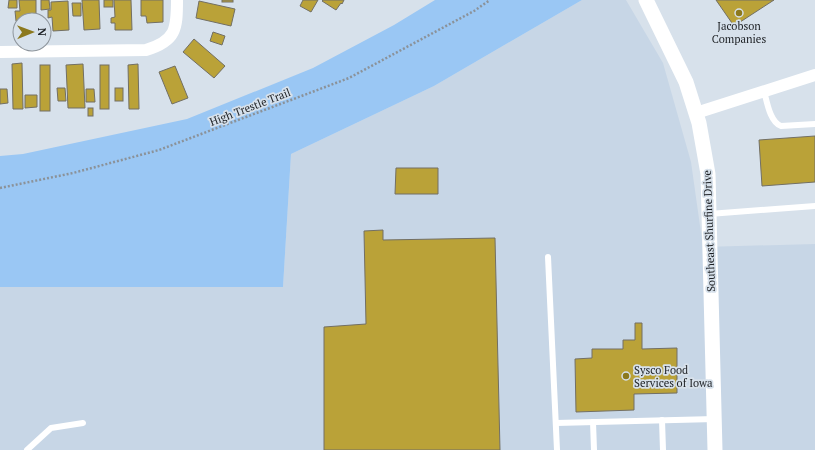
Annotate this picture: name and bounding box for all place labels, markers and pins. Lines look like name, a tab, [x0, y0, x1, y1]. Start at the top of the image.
marker: Jacobson Companies	[734, 8, 744, 18]
place label: Jacobson Companies	[712, 19, 766, 46]
place label: Sysco Food Services of Iowa	[634, 363, 713, 390]
marker: Sysco Food Services of Iowa	[621, 371, 631, 381]

